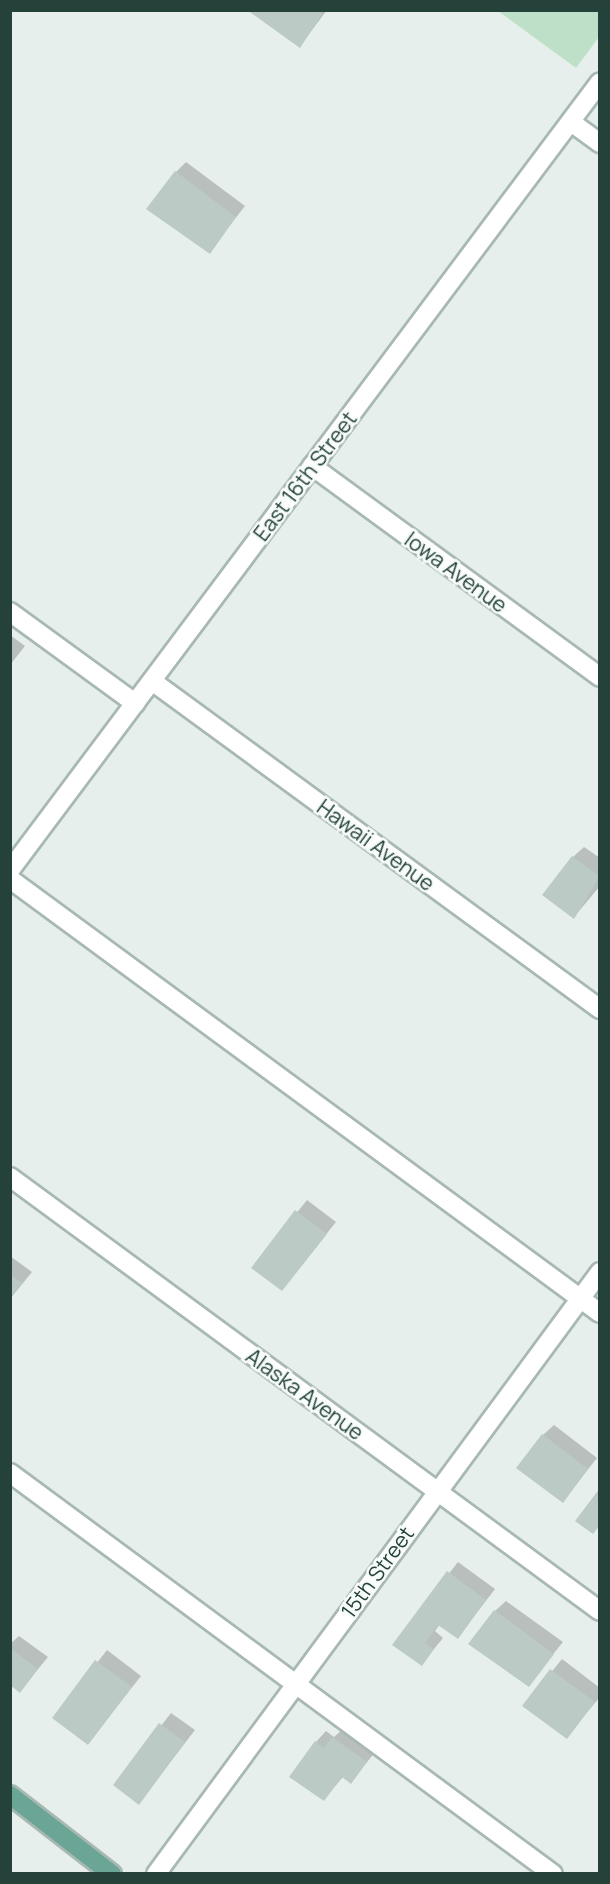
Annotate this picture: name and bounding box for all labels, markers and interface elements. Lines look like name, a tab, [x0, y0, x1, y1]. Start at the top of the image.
street label: East 16th Street	[248, 406, 362, 546]
street label: Iowa Avenue	[400, 526, 512, 618]
street label: Hawaii Avenue	[312, 794, 440, 896]
street label: Alaska Avenue	[241, 1343, 369, 1445]
street label: 15th Street	[335, 1521, 419, 1623]

